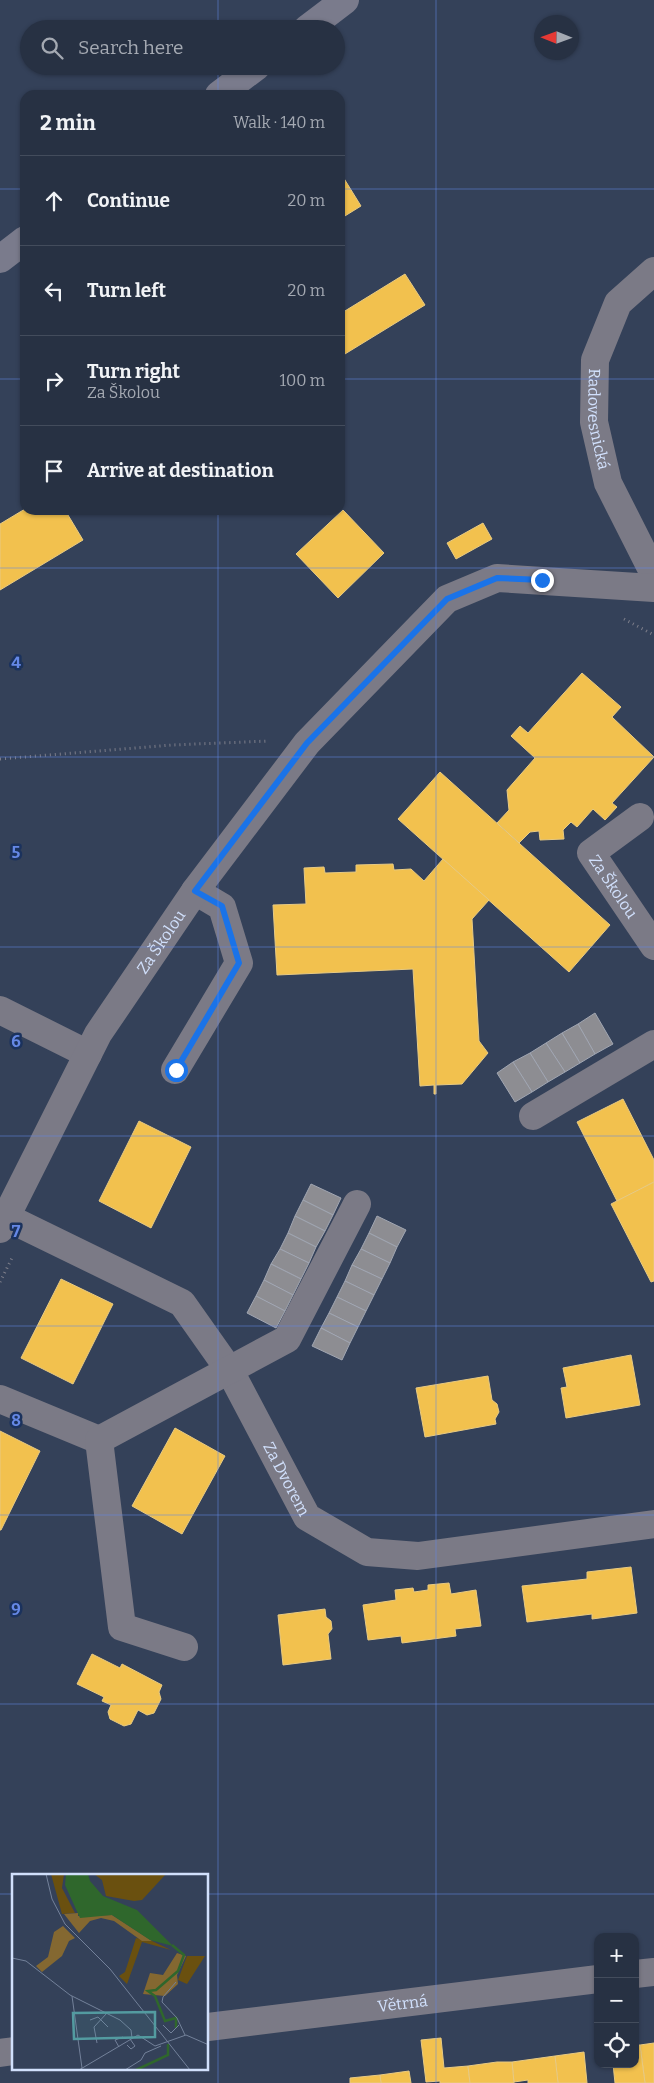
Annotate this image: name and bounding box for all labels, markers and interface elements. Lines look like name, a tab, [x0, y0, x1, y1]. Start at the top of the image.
north arrow	[534, 15, 579, 60]
search box	[20, 20, 345, 75]
icon: search	[38, 34, 66, 62]
text: Search here	[78, 36, 183, 59]
text: 2 min	[40, 110, 96, 136]
text: Walk · 140 m	[233, 113, 325, 132]
icon: ahead	[40, 187, 68, 215]
text: Continue	[87, 189, 170, 212]
text: 20 m	[288, 191, 325, 210]
icon: left	[40, 277, 68, 305]
text: Turn left	[87, 279, 166, 302]
text: 20 m	[288, 281, 325, 300]
text: Turn right	[87, 360, 180, 383]
icon: right	[40, 367, 68, 395]
street label: Radovesnická	[584, 368, 614, 472]
text: 100 m	[280, 371, 325, 390]
text: Za Školou	[87, 383, 160, 402]
icon: arrive	[40, 457, 68, 485]
text: Arrive at destination	[87, 459, 274, 482]
route end	[531, 569, 554, 592]
text: 4	[11, 653, 21, 672]
text: 5	[12, 843, 21, 862]
street label: Za Školou	[585, 851, 641, 922]
street label: Za Školou	[133, 906, 190, 977]
text: 6	[11, 1032, 21, 1051]
route start	[165, 1059, 188, 1082]
text: 7	[12, 1222, 21, 1241]
text: 8	[11, 1411, 21, 1430]
street label: Za Dvorem	[259, 1439, 314, 1519]
text: 9	[11, 1600, 21, 1619]
inset map	[12, 1874, 209, 2070]
map controls	[594, 1933, 639, 2068]
button: +	[594, 1933, 639, 1978]
button: −	[594, 1978, 639, 2023]
street label: Větrná	[376, 1991, 429, 2016]
button: locate	[594, 2023, 639, 2068]

